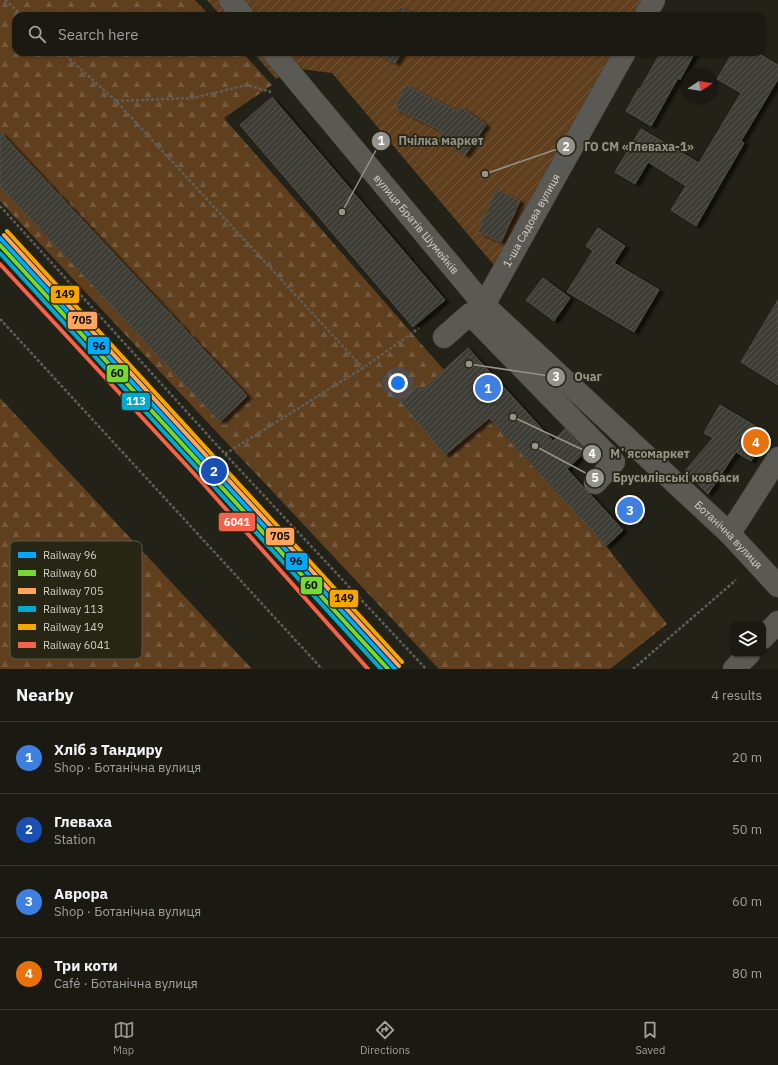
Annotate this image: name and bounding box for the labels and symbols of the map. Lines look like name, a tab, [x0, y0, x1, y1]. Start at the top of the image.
north arrow	[682, 68, 718, 104]
callout: Пчілка маркет	[371, 129, 492, 153]
text: 1	[377, 133, 385, 148]
text: Пчілка маркет	[398, 133, 484, 148]
callout: ГО СМ «Глеваха-1»	[556, 134, 702, 158]
text: 2	[562, 139, 570, 154]
text: ГО СМ «Глеваха-1»	[584, 139, 694, 154]
street label: вулиця Братів Шумейків	[371, 171, 462, 277]
street label: 1-ша Садова вулиця	[500, 171, 563, 270]
line badge: 149	[50, 285, 80, 304]
text: 149	[55, 287, 75, 301]
line badge: 705	[67, 311, 98, 330]
text: 705	[72, 313, 92, 327]
line badge: 96	[87, 336, 110, 355]
text: 96	[92, 339, 106, 353]
line badge: 60	[106, 364, 129, 383]
callout: Очаг	[546, 365, 610, 389]
text: 60	[110, 366, 124, 380]
text: 3	[552, 369, 560, 384]
text: Очаг	[574, 369, 602, 384]
your location	[388, 373, 408, 393]
pin: 1	[475, 373, 501, 403]
line badge: 113	[121, 392, 151, 411]
text: 113	[126, 394, 146, 408]
pin: 4	[743, 427, 769, 457]
callout: Мʼясомаркет	[582, 442, 698, 466]
text: 4	[588, 446, 596, 461]
text: Мʼясомаркет	[610, 446, 690, 461]
pin: 2	[201, 456, 227, 486]
callout: Брусилівські ковбаси	[585, 466, 747, 490]
text: 5	[591, 470, 599, 485]
text: Брусилівські ковбаси	[613, 470, 739, 485]
pin: 3	[617, 495, 643, 525]
street label: Ботанічна вулиця	[692, 498, 766, 572]
line badge: 6041	[218, 512, 256, 532]
text: 6041	[224, 515, 251, 529]
line badge: 705	[265, 527, 295, 546]
text: 705	[270, 529, 290, 543]
legend	[10, 541, 142, 659]
text: Railway 96	[43, 548, 97, 562]
line badge: 96	[285, 552, 308, 571]
text: 96	[289, 554, 303, 568]
text: Railway 60	[43, 566, 97, 580]
line badge: 60	[300, 576, 323, 595]
text: 60	[304, 578, 318, 592]
text: Railway 705	[43, 584, 104, 598]
line badge: 149	[329, 589, 359, 608]
text: 149	[334, 591, 354, 605]
text: Railway 113	[43, 602, 104, 616]
text: Railway 149	[43, 620, 104, 634]
text: Railway 6041	[43, 638, 111, 652]

